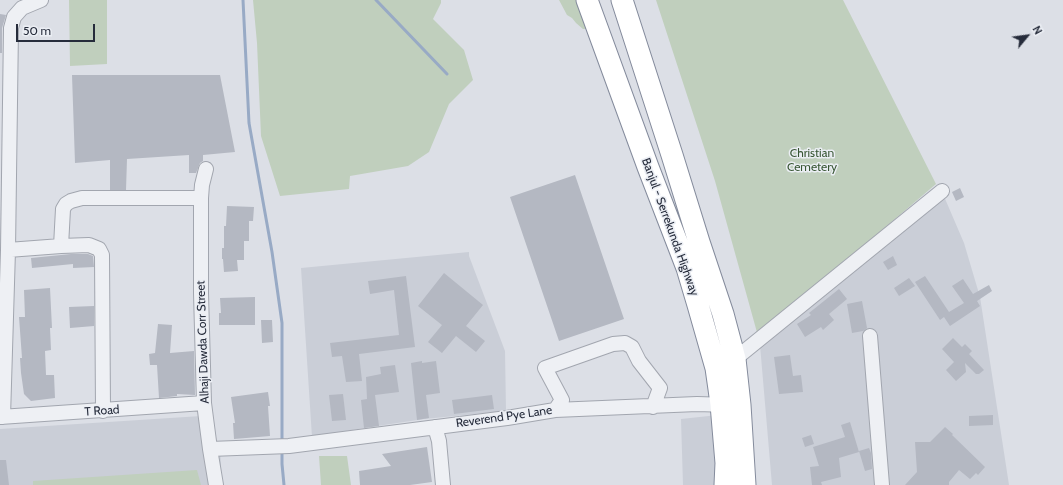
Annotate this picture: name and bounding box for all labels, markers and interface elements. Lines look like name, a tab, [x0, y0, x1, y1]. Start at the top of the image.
scale bar	[18, 16, 97, 42]
north arrow	[1007, 16, 1047, 56]
text: 50 m	[23, 23, 51, 38]
text: N	[1029, 23, 1046, 37]
park label: Christian Cemetery	[787, 146, 837, 174]
street label: Banjul - Serrekunda Highway	[638, 156, 702, 298]
street label: Alhaji Dawda Corr Street	[194, 280, 212, 404]
street label: T Road	[84, 403, 120, 419]
street label: Reverend Pye Lane	[455, 403, 553, 431]

